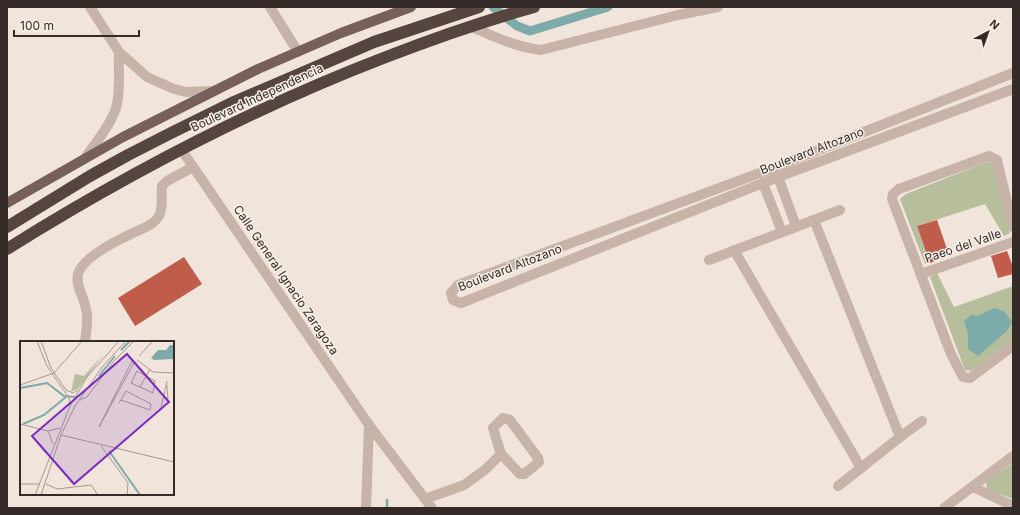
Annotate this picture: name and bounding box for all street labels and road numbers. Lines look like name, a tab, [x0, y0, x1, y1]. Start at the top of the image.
street label: Boulevard Independencia	[188, 60, 325, 135]
street label: Boulevard Altozano	[758, 124, 866, 177]
street label: Calle General Ignacio Zaragoza	[231, 202, 342, 357]
street label: Paeo del Valle	[923, 225, 1003, 266]
street label: Boulevard Altozano	[456, 241, 564, 294]

